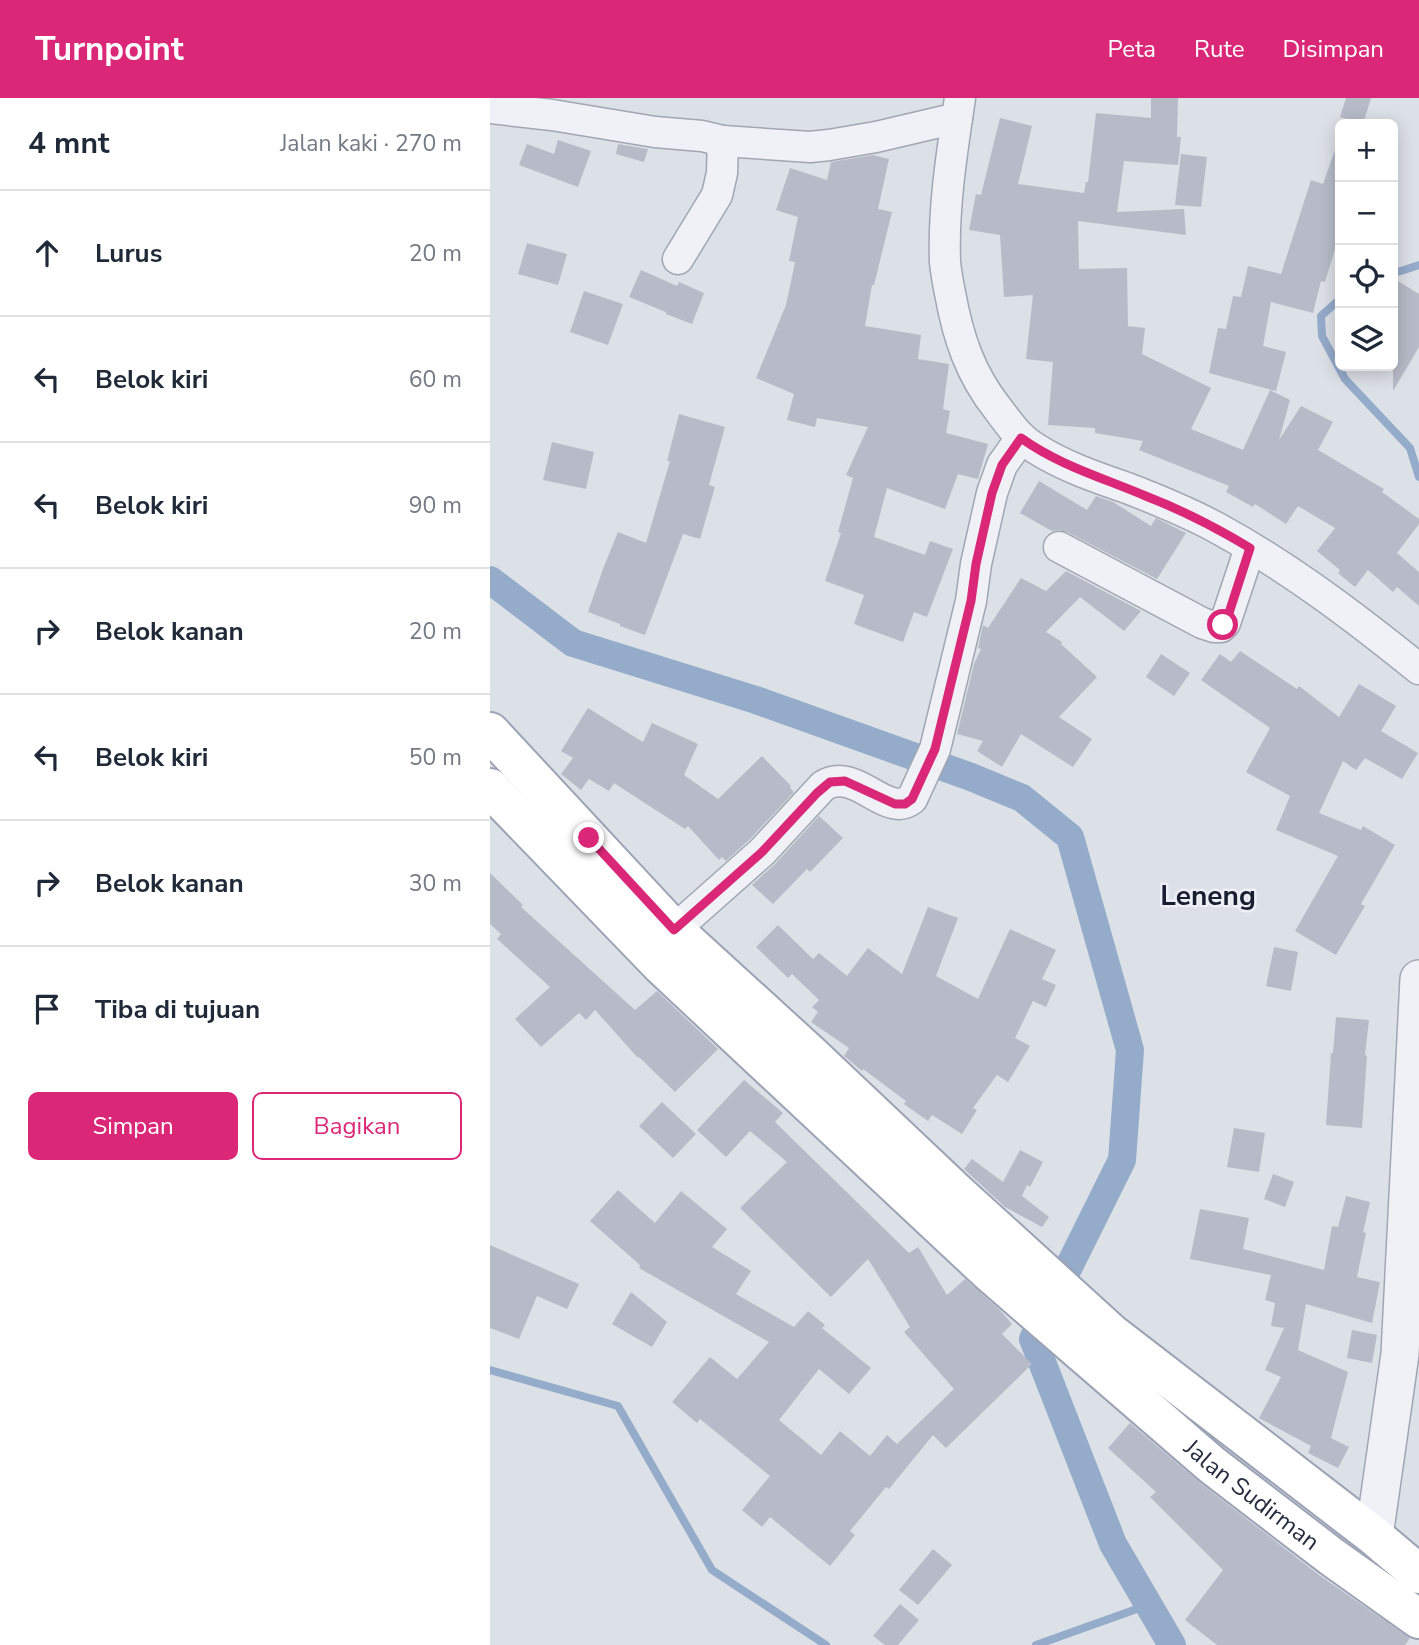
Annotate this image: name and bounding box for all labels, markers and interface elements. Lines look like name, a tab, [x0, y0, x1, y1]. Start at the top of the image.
text: Turnpoint	[35, 27, 184, 72]
text: Peta	[1107, 33, 1156, 65]
text: Rute	[1194, 33, 1245, 65]
text: Disimpan	[1283, 33, 1384, 65]
map controls	[1335, 119, 1398, 371]
button: +	[1335, 119, 1398, 182]
text: 4 mnt	[28, 123, 109, 164]
text: Jalan kaki · 270 m	[280, 128, 462, 159]
button: −	[1335, 182, 1398, 245]
icon: ahead	[28, 234, 66, 272]
text: Lurus	[95, 236, 162, 271]
text: 20 m	[409, 238, 462, 269]
button: locate	[1335, 245, 1398, 308]
button: layers	[1335, 308, 1398, 371]
icon: left	[28, 360, 66, 398]
text: Belok kiri	[95, 362, 208, 397]
text: 60 m	[409, 364, 462, 395]
icon: left	[28, 486, 66, 524]
text: Belok kiri	[95, 488, 208, 523]
text: 90 m	[409, 490, 462, 521]
route start	[1207, 609, 1238, 640]
icon: right	[28, 612, 66, 650]
text: Belok kanan	[95, 614, 244, 649]
text: 20 m	[409, 616, 462, 647]
icon: left	[28, 738, 66, 776]
text: Belok kiri	[95, 740, 208, 775]
text: 50 m	[409, 742, 462, 773]
route end	[573, 822, 604, 853]
icon: right	[28, 864, 66, 902]
text: Belok kanan	[95, 866, 244, 901]
text: 30 m	[409, 868, 462, 899]
district label: Leneng	[1160, 877, 1256, 915]
icon: arrive	[28, 990, 66, 1028]
text: Tiba di tujuan	[95, 992, 260, 1027]
button: Simpan	[28, 1092, 238, 1160]
button: Bagikan	[252, 1092, 462, 1160]
street label: Jalan Sudirman	[1177, 1431, 1326, 1558]

